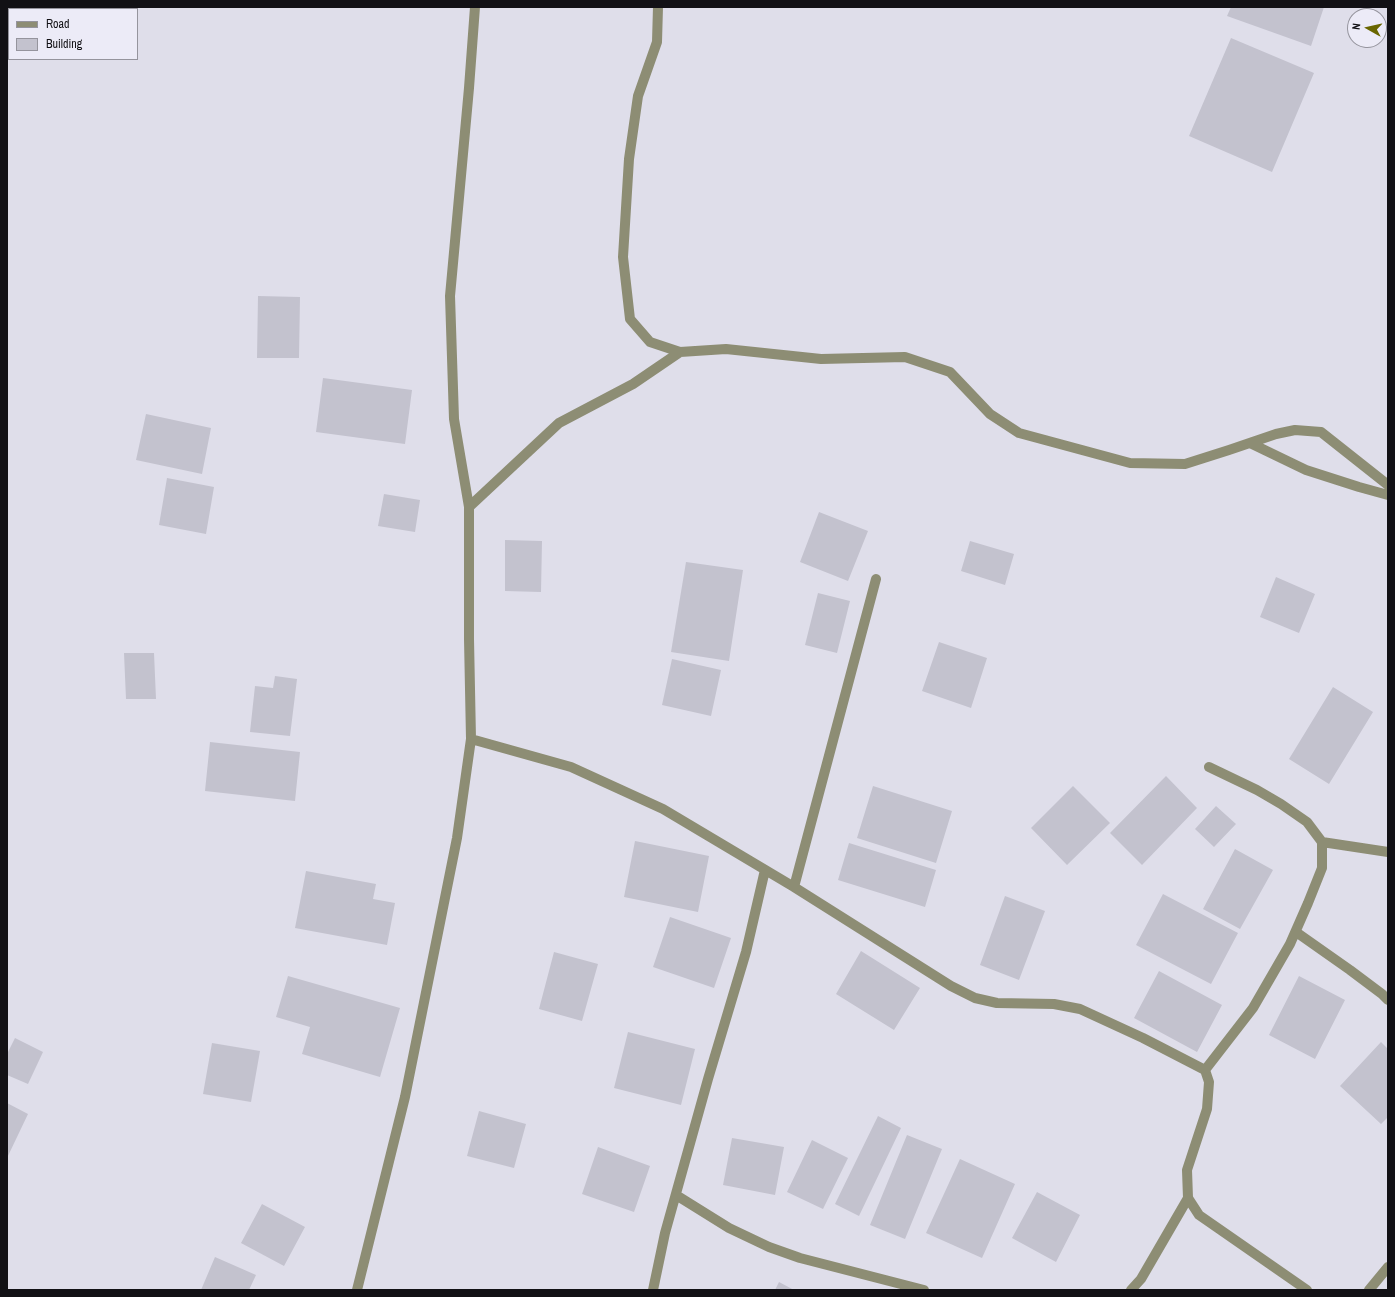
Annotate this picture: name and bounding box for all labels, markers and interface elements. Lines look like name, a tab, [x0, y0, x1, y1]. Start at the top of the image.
legend	[8, 8, 138, 60]
north arrow	[1347, 8, 1387, 48]
text: Road	[46, 16, 70, 32]
text: N	[1349, 22, 1363, 31]
text: Building	[46, 36, 82, 52]

